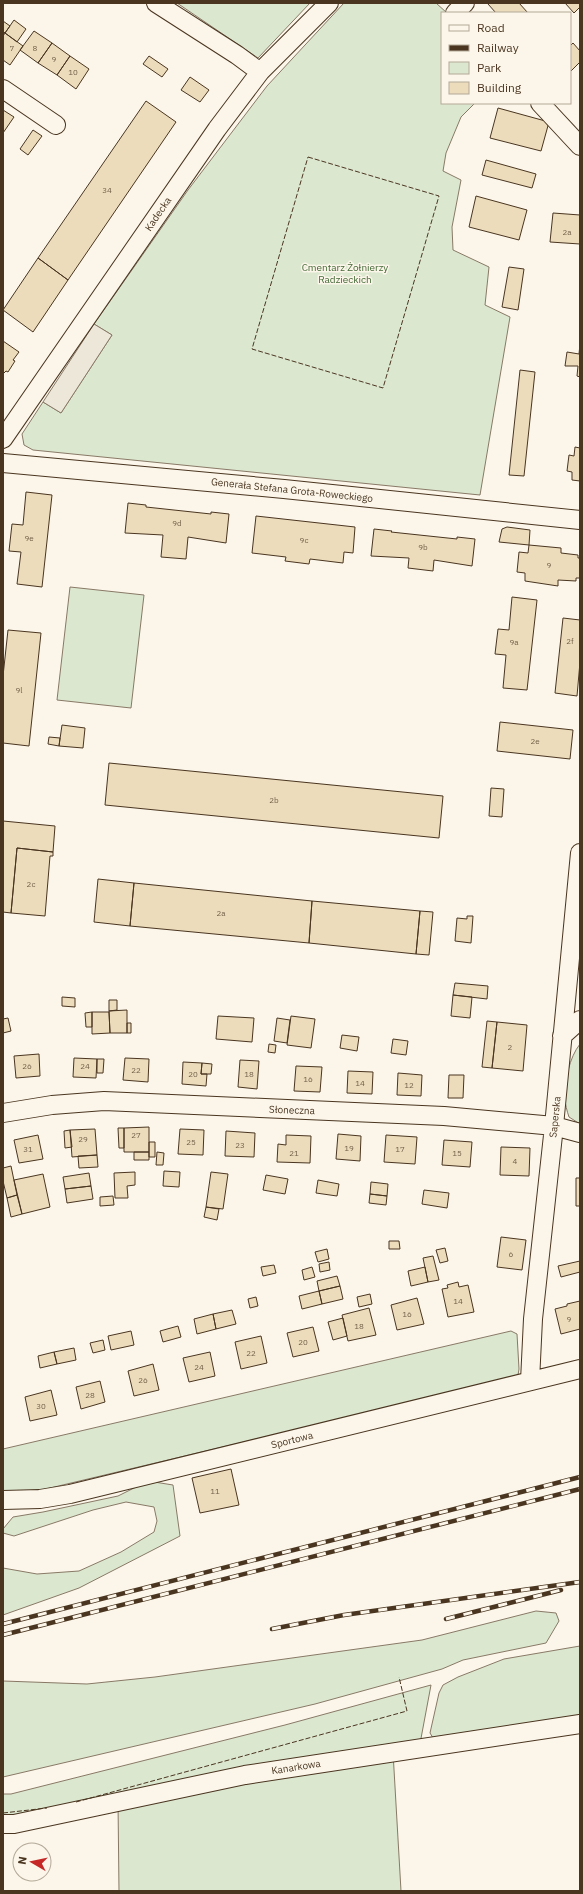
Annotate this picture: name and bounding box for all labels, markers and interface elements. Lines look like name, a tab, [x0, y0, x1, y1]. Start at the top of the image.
legend	[441, 12, 571, 104]
text: Road	[477, 20, 505, 35]
text: Railway	[477, 40, 519, 55]
house number: 7	[10, 43, 15, 53]
house number: 8	[33, 43, 38, 53]
house number: 9	[52, 54, 57, 64]
text: Park	[477, 60, 502, 75]
house number: 10	[68, 67, 78, 77]
text: Building	[477, 80, 522, 95]
house number: 34	[102, 185, 112, 195]
street label: Kadecka	[142, 194, 174, 234]
house number: 2a	[562, 227, 572, 237]
park label: Cmentarz Żołnierzy Radzieckich	[302, 261, 388, 286]
street label: Generała Stefana Grota-Roweckiego	[210, 475, 374, 505]
house number: 9d	[172, 518, 182, 528]
house number: 9e	[24, 533, 34, 543]
house number: 9c	[300, 535, 308, 545]
house number: 9b	[418, 542, 428, 552]
house number: 9	[547, 560, 552, 570]
house number: 2f	[566, 636, 574, 646]
house number: 9a	[509, 637, 519, 647]
house number: 9l	[16, 685, 22, 695]
house number: 2e	[530, 736, 540, 746]
house number: 2b	[269, 795, 279, 805]
house number: 2c	[27, 879, 35, 889]
house number: 2a	[216, 908, 226, 918]
house number: 2	[508, 1042, 513, 1052]
house number: 26	[22, 1061, 32, 1071]
house number: 24	[80, 1061, 90, 1071]
house number: 22	[131, 1065, 141, 1075]
house number: 20	[188, 1069, 198, 1079]
house number: 18	[244, 1069, 254, 1079]
house number: 16	[303, 1074, 313, 1084]
house number: 14	[355, 1078, 365, 1088]
house number: 12	[404, 1080, 414, 1090]
street label: Saperska	[546, 1095, 564, 1138]
street label: Słoneczna	[269, 1103, 316, 1117]
house number: 27	[131, 1130, 141, 1140]
house number: 29	[78, 1134, 88, 1144]
house number: 25	[186, 1137, 196, 1147]
house number: 23	[235, 1140, 245, 1150]
house number: 19	[344, 1143, 354, 1153]
house number: 31	[23, 1144, 33, 1154]
house number: 17	[395, 1144, 405, 1154]
house number: 21	[289, 1148, 299, 1158]
house number: 15	[452, 1148, 462, 1158]
house number: 4	[513, 1156, 518, 1166]
house number: 6	[509, 1249, 514, 1259]
house number: 14	[453, 1296, 463, 1306]
house number: 16	[402, 1309, 412, 1319]
house number: 9	[567, 1314, 572, 1324]
house number: 18	[354, 1321, 364, 1331]
house number: 20	[298, 1337, 308, 1347]
house number: 22	[246, 1348, 256, 1358]
house number: 24	[194, 1362, 204, 1372]
house number: 26	[138, 1375, 148, 1385]
house number: 28	[85, 1390, 95, 1400]
house number: 30	[36, 1401, 46, 1411]
street label: Sportowa	[270, 1428, 315, 1451]
house number: 11	[210, 1486, 220, 1496]
street label: Kanarkowa	[270, 1757, 322, 1777]
north arrow	[12, 1842, 52, 1882]
text: N	[15, 1855, 30, 1865]

